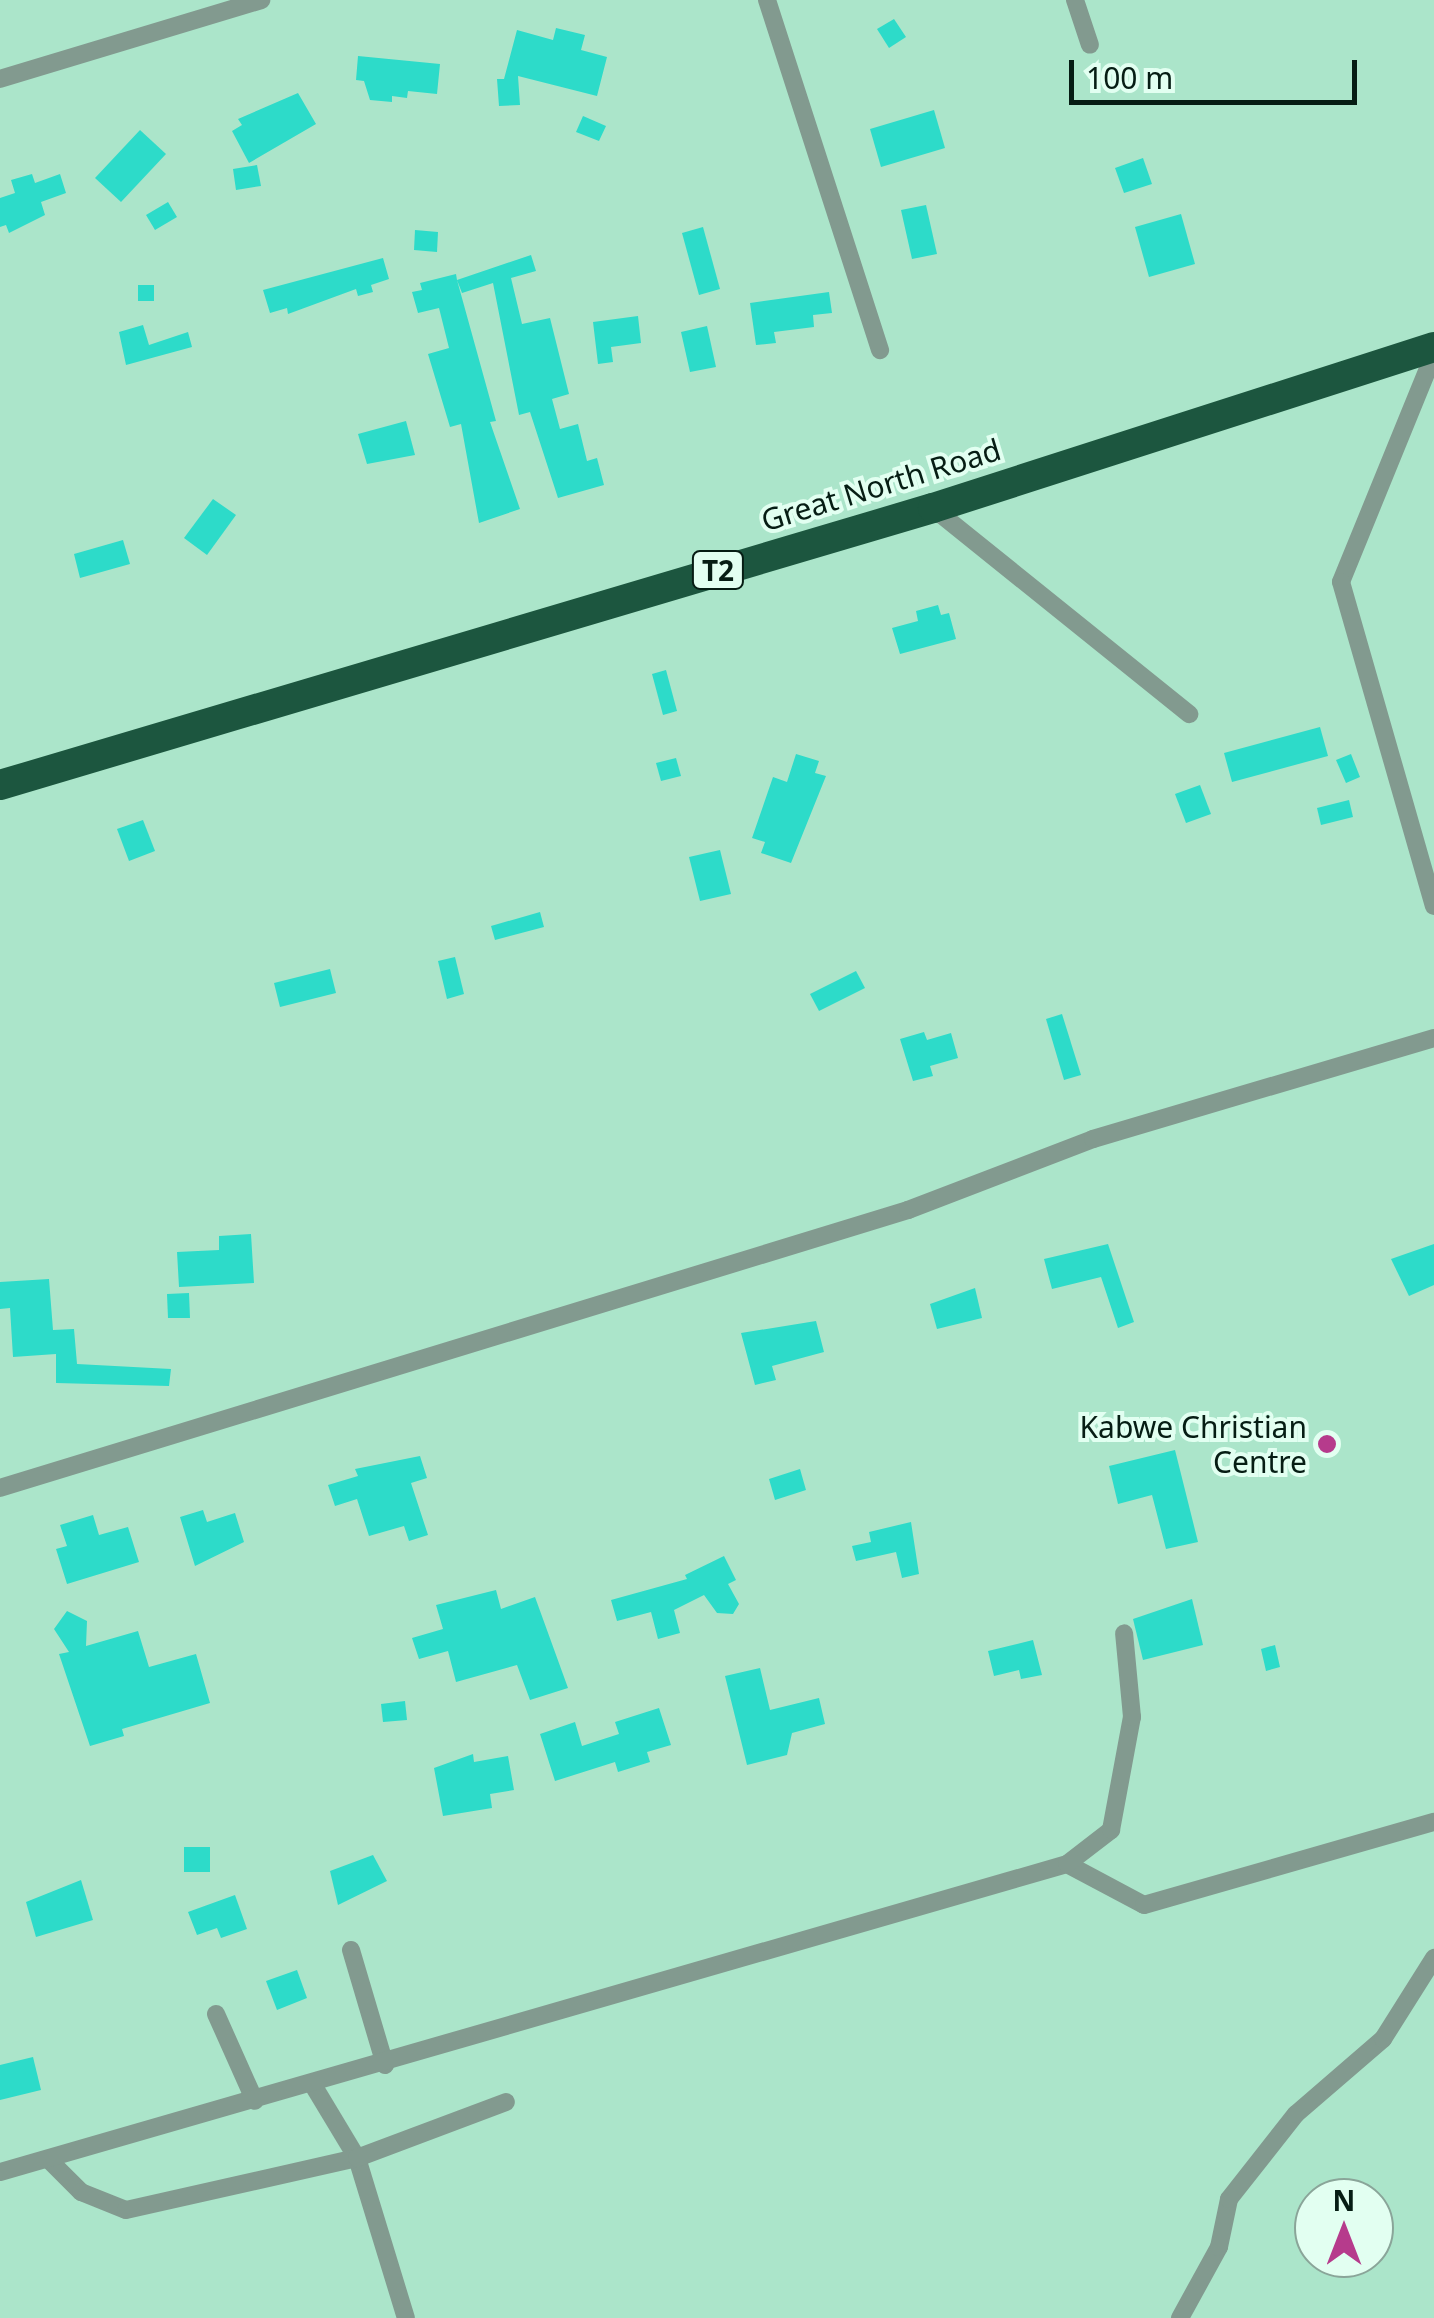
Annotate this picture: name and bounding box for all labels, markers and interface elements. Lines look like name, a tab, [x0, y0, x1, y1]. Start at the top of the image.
scale bar	[1074, 40, 1362, 102]
text: 100 m	[1086, 57, 1173, 98]
street label: Great North Road	[757, 431, 1005, 539]
road number: T2	[690, 547, 746, 593]
place label: Kabwe Christian Centre	[1080, 1409, 1307, 1480]
marker: Kabwe Christian Centre	[1316, 1433, 1338, 1455]
north arrow	[1294, 2178, 1394, 2278]
text: N	[1333, 2181, 1355, 2219]

